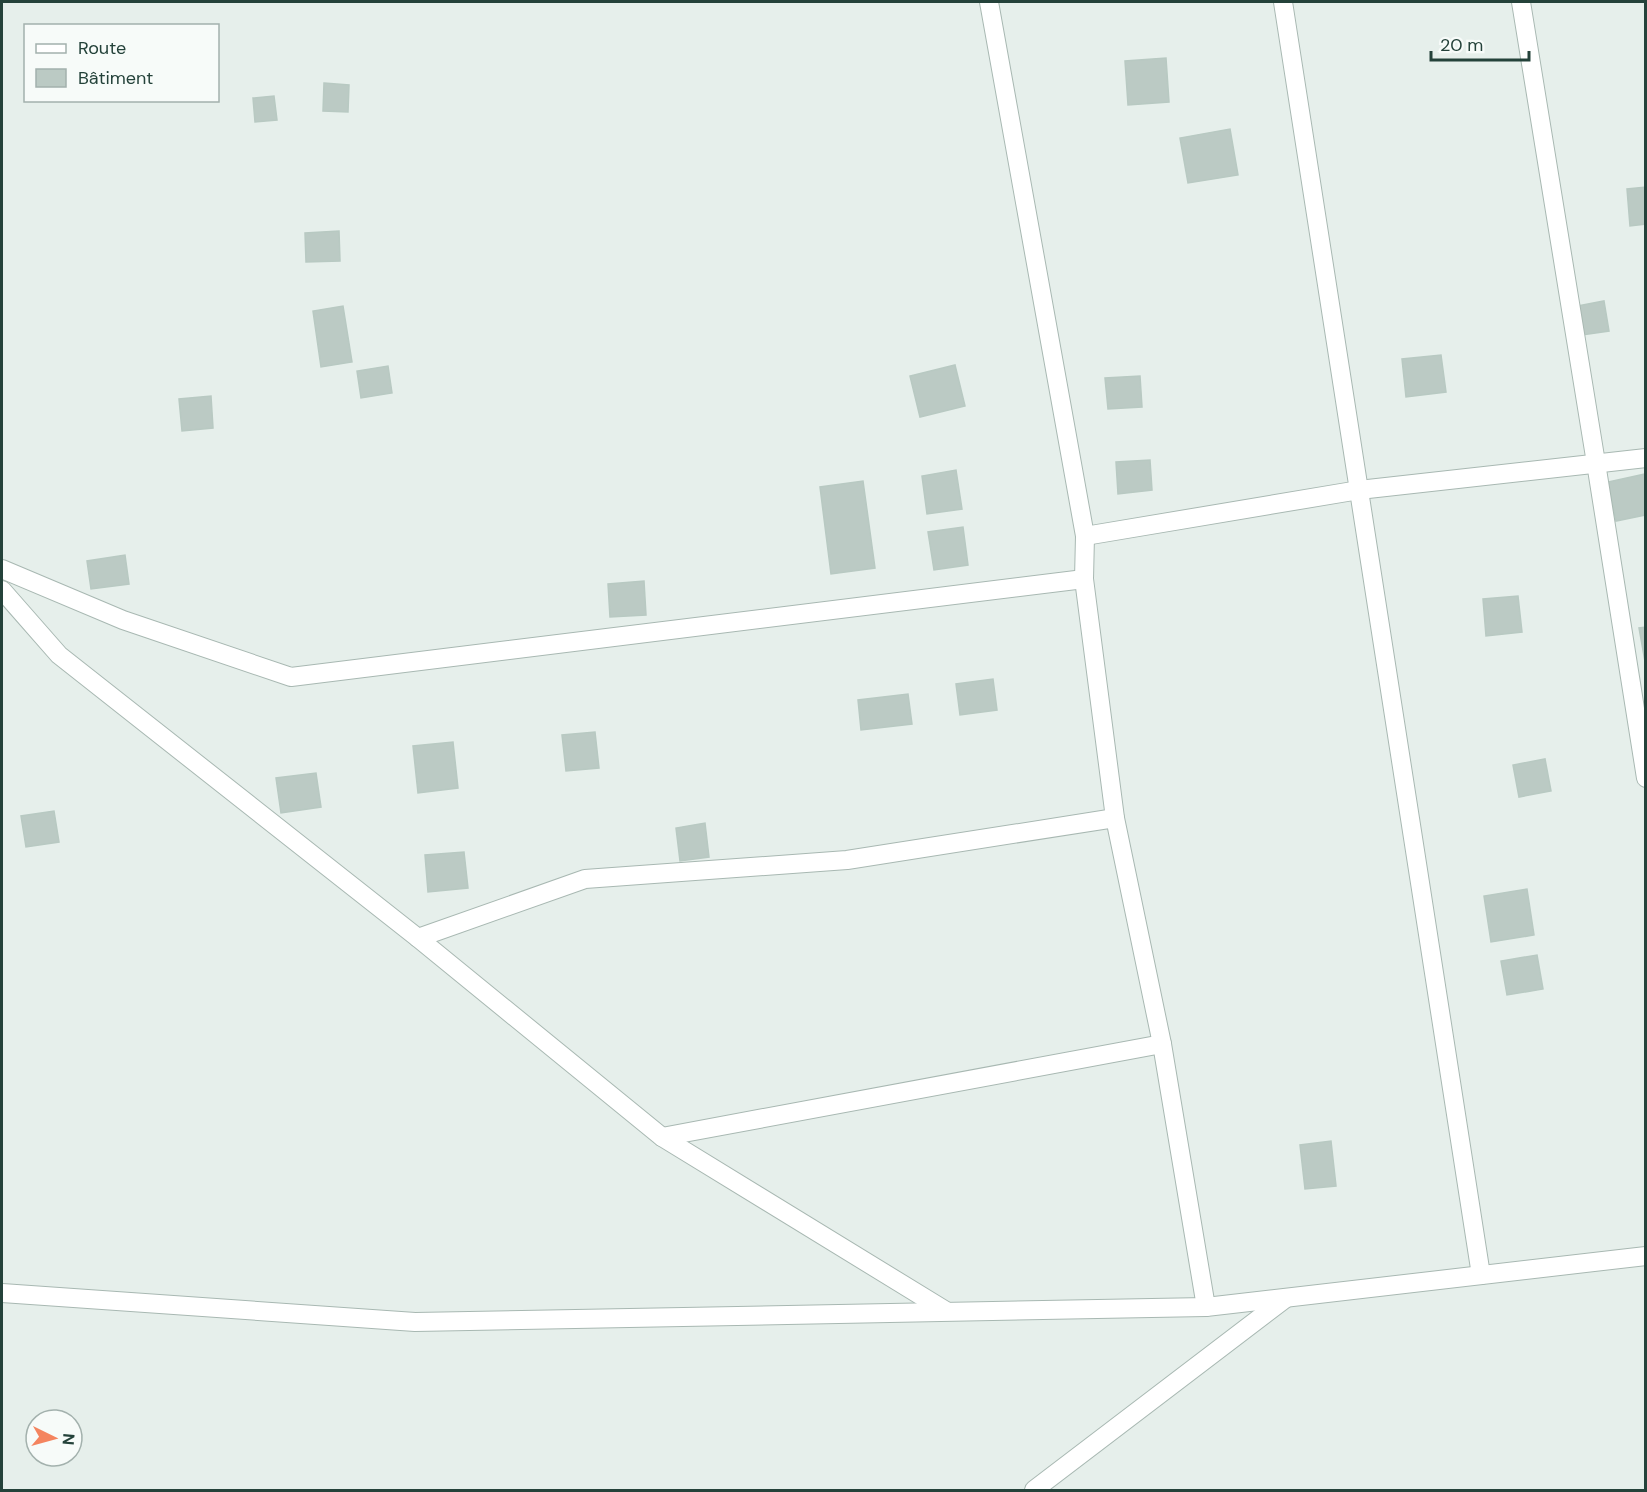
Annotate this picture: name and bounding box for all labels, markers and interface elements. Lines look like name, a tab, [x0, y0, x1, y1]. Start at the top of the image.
legend	[24, 24, 219, 102]
scale bar	[1431, 24, 1528, 62]
text: 20 m	[1440, 33, 1483, 57]
text: Route	[78, 36, 126, 60]
text: Bâtiment	[78, 66, 153, 90]
north arrow	[24, 1408, 84, 1468]
text: N	[57, 1433, 79, 1446]

